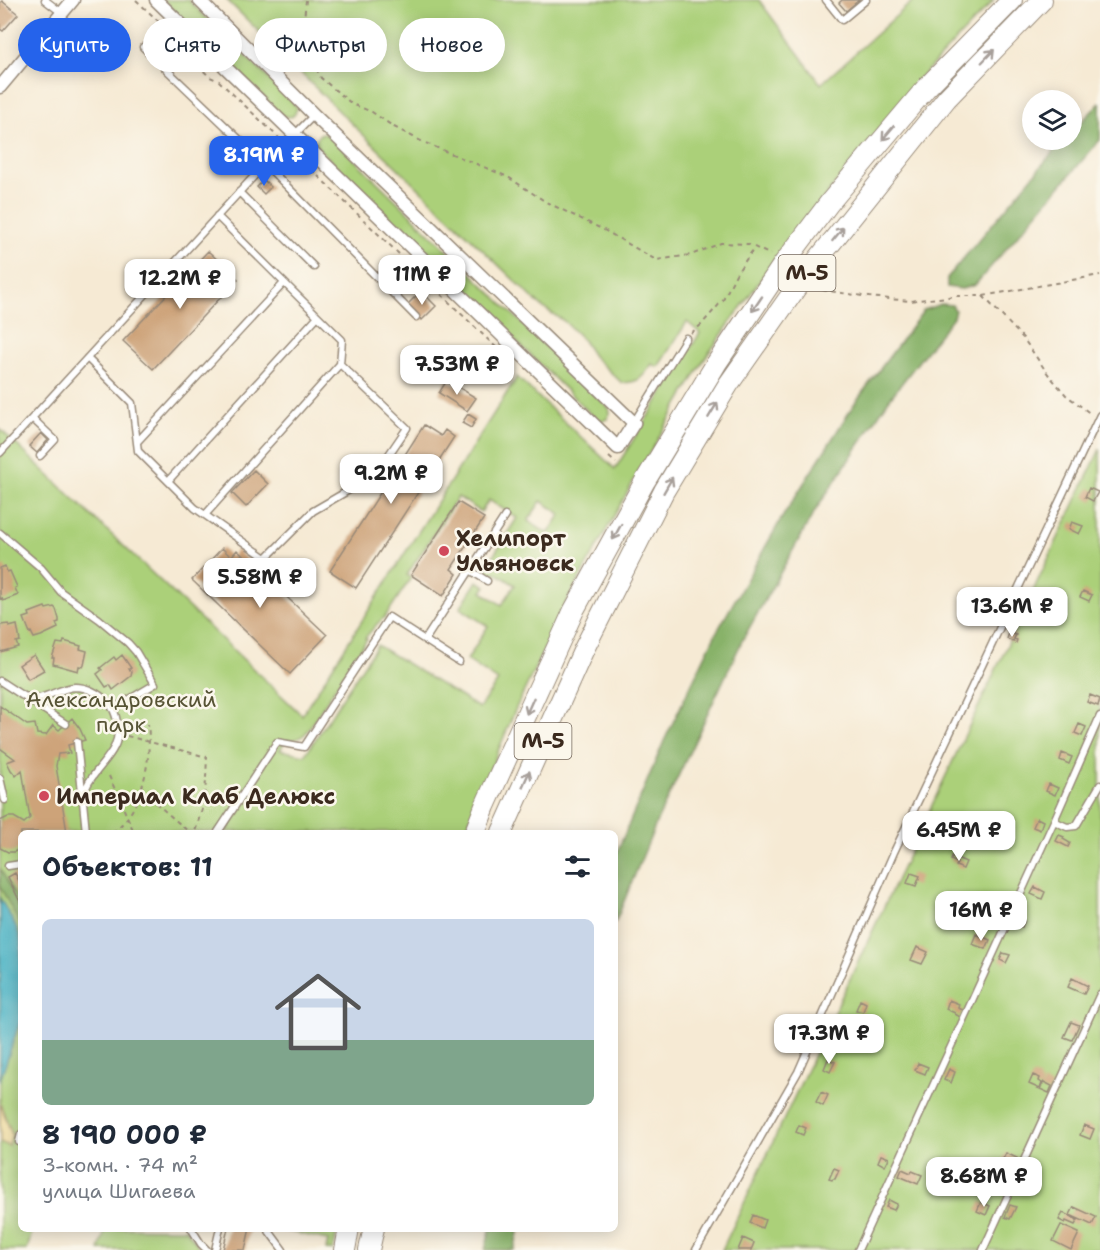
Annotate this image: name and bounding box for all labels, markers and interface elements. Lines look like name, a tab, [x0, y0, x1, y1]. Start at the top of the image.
chip: Купить	[18, 18, 131, 72]
chip: Снять	[143, 18, 242, 72]
chip: Фильтры	[254, 18, 387, 72]
chip: Новое	[399, 18, 505, 72]
one-way arrow	[980, 48, 995, 63]
map controls	[1022, 90, 1082, 150]
button: layers	[1022, 90, 1082, 150]
one-way arrow	[881, 125, 895, 140]
pin: 8.19M ₽	[209, 136, 319, 187]
text: 8.19M ₽	[223, 142, 305, 168]
one-way arrow	[831, 227, 845, 242]
pin: 11M ₽	[380, 255, 464, 306]
road number: М-5	[778, 255, 836, 291]
pin: 12.2M ₽	[125, 259, 235, 310]
text: 11M ₽	[392, 261, 452, 287]
text: 12.2M ₽	[138, 265, 222, 291]
one-way arrow	[750, 295, 762, 312]
pin: 7.53M ₽	[402, 345, 512, 396]
text: 7.53M ₽	[414, 351, 500, 377]
one-way arrow	[707, 402, 719, 419]
pin: 9.2M ₽	[342, 454, 440, 505]
text: 9.2M ₽	[354, 460, 428, 486]
one-way arrow	[662, 477, 674, 494]
one-way arrow	[611, 523, 623, 540]
place label: Хелипорт Ульяновск	[456, 524, 574, 578]
marker: Хелипорт Ульяновск	[437, 544, 451, 558]
pin: 5.58M ₽	[205, 558, 315, 609]
text: 5.58M ₽	[217, 564, 303, 590]
pin: 13.6M ₽	[957, 587, 1067, 638]
text: 13.6M ₽	[971, 593, 1053, 619]
park label: Александровский парк	[26, 685, 216, 739]
one-way arrow	[524, 697, 536, 715]
road number: М-5	[514, 723, 572, 759]
one-way arrow	[521, 771, 532, 789]
place label: Империал Клаб Делюкс	[56, 782, 335, 811]
marker: Империал Клаб Делюкс	[37, 789, 51, 803]
pin: 6.45M ₽	[904, 811, 1014, 862]
text: 6.45M ₽	[916, 817, 1002, 843]
text: Объектов: 11	[42, 849, 213, 884]
icon: filters	[561, 850, 594, 883]
pin: 16M ₽	[939, 891, 1023, 942]
text: 16M ₽	[949, 897, 1013, 923]
icon: home	[264, 958, 372, 1066]
pin: 17.3M ₽	[774, 1014, 884, 1065]
text: 17.3M ₽	[788, 1020, 870, 1046]
text: 8 190 000 ₽	[42, 1117, 207, 1152]
text: 3-комн. · 74 m²	[42, 1152, 198, 1178]
pin: 8.68M ₽	[929, 1157, 1039, 1208]
text: 8.68M ₽	[940, 1163, 1028, 1189]
text: улица Шигаева	[42, 1178, 195, 1204]

